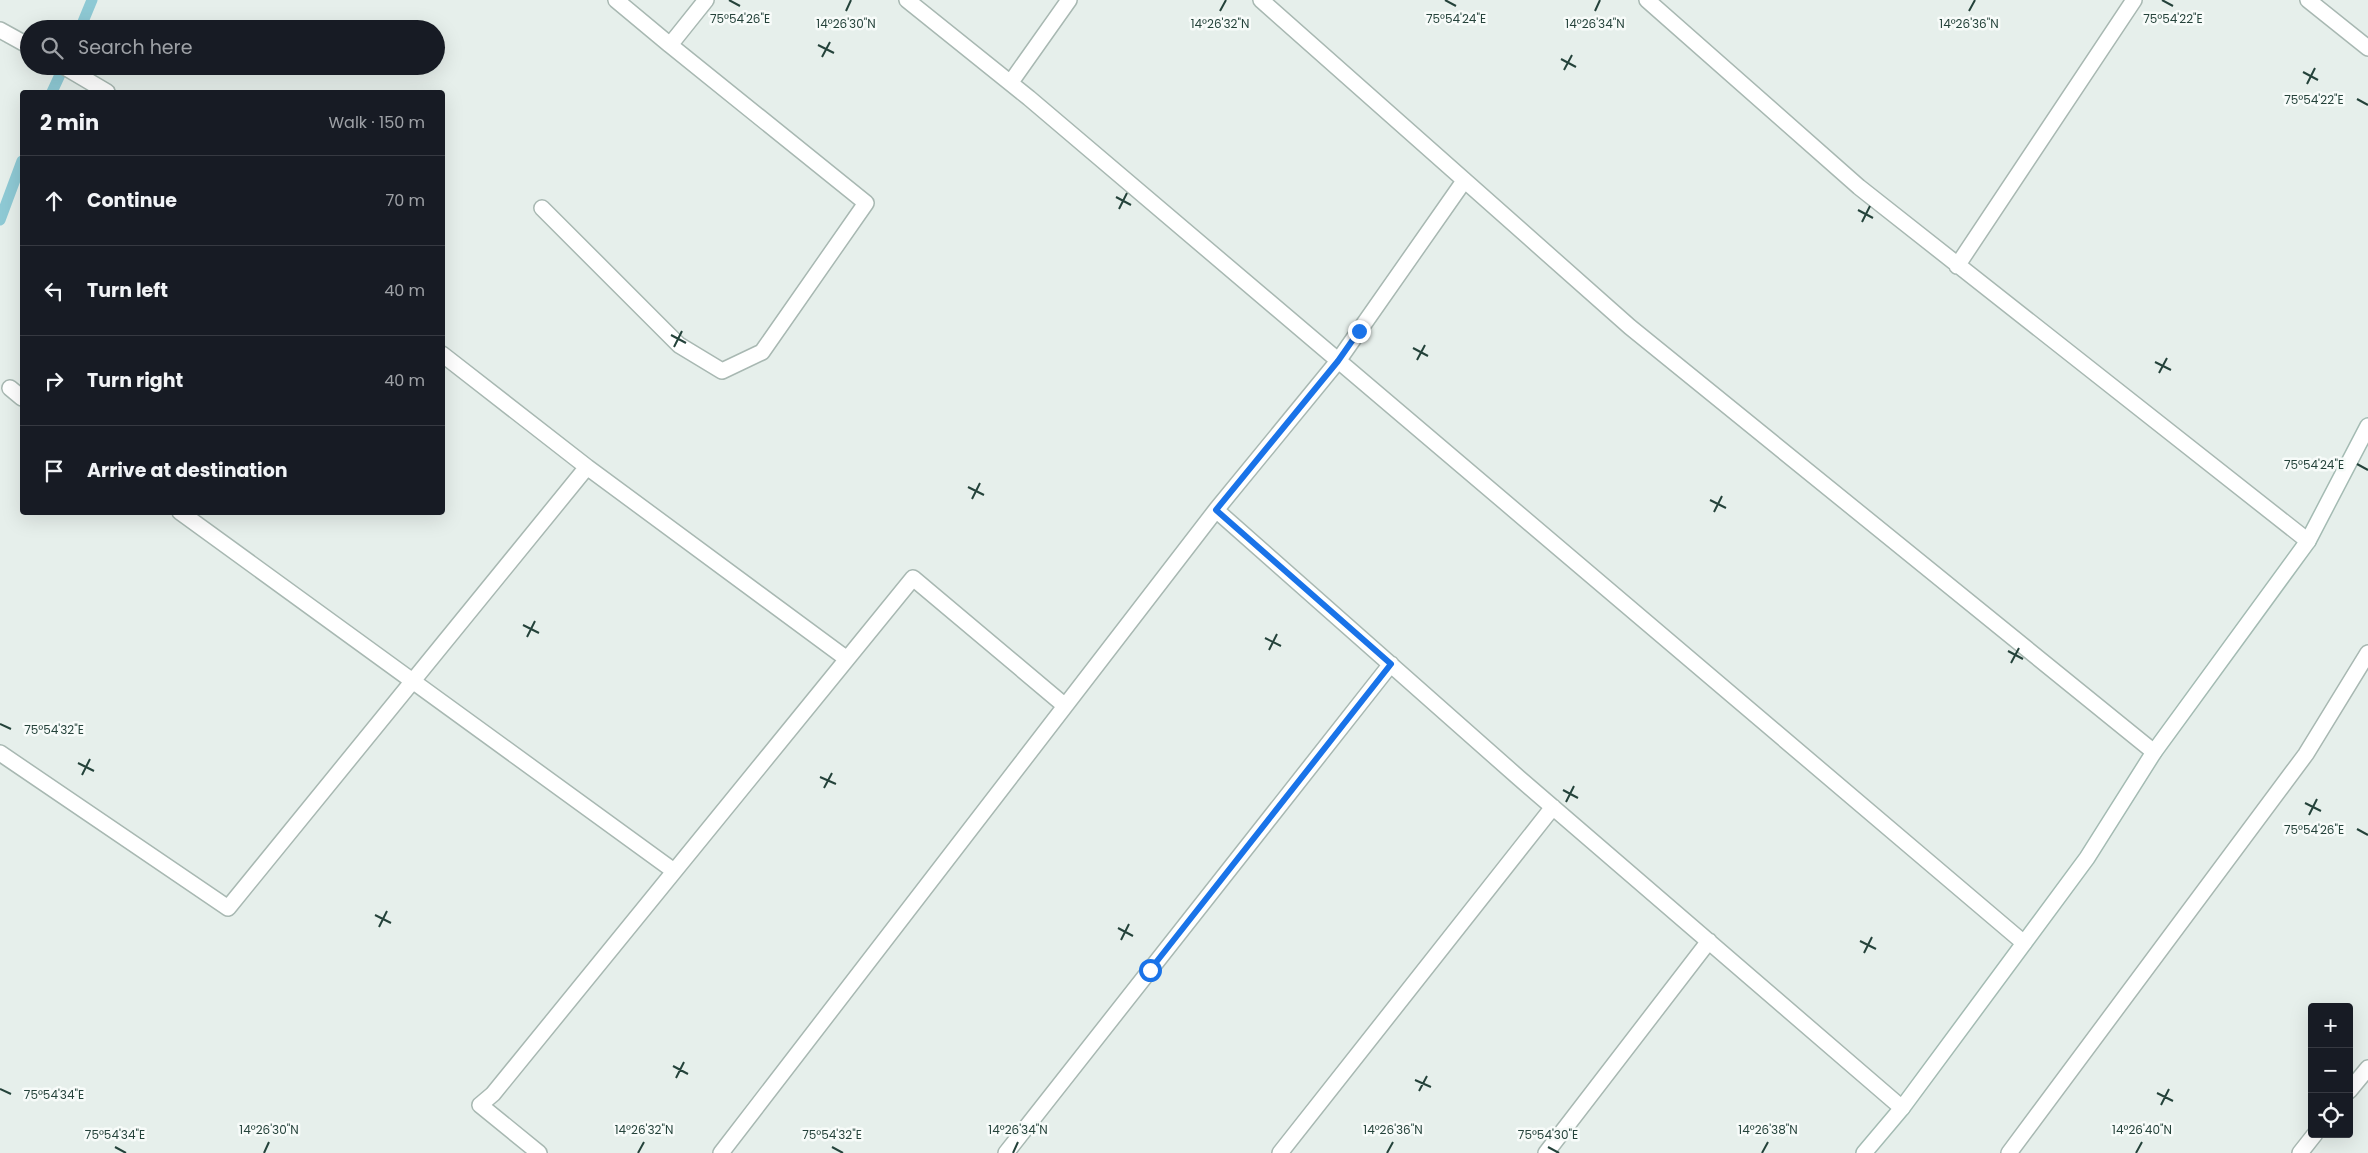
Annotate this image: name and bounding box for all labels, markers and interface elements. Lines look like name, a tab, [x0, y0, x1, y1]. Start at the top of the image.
text: 75°54'26"E	[710, 10, 770, 27]
text: 75°54'24"E	[1426, 10, 1486, 27]
text: 75°54'22"E	[2143, 10, 2203, 27]
text: 14°26'30"N	[816, 15, 876, 32]
text: 14°26'32"N	[1191, 15, 1249, 32]
text: 14°26'34"N	[1565, 15, 1625, 32]
text: 14°26'36"N	[1939, 15, 1999, 32]
search box	[20, 20, 445, 75]
icon: search	[38, 34, 66, 62]
text: Search here	[78, 34, 192, 61]
text: 75°54'22"E	[2284, 91, 2344, 108]
text: 2 min	[40, 108, 99, 137]
text: Walk · 150 m	[328, 111, 425, 134]
icon: ahead	[40, 187, 68, 215]
text: Continue	[87, 187, 177, 214]
text: 70 m	[385, 189, 425, 212]
icon: left	[40, 277, 68, 305]
text: Turn left	[87, 277, 168, 304]
text: 40 m	[384, 279, 425, 302]
route end	[1348, 320, 1371, 343]
icon: right	[40, 367, 68, 395]
text: Turn right	[87, 367, 183, 394]
text: 40 m	[384, 369, 425, 392]
text: 75°54'24"E	[2284, 456, 2344, 473]
icon: arrive	[40, 457, 68, 485]
text: Arrive at destination	[87, 457, 288, 484]
text: 75°54'32"E	[24, 721, 84, 738]
text: 75°54'26"E	[2284, 821, 2344, 838]
route start	[1139, 959, 1162, 982]
map controls	[2308, 1003, 2353, 1138]
button: +	[2308, 1003, 2353, 1048]
button: −	[2308, 1048, 2353, 1093]
text: 75°54'34"E	[24, 1086, 84, 1103]
button: locate	[2308, 1093, 2353, 1138]
text: 14°26'30"N	[239, 1121, 299, 1138]
text: 14°26'32"N	[615, 1121, 673, 1138]
text: 14°26'34"N	[988, 1121, 1048, 1138]
text: 14°26'36"N	[1363, 1121, 1423, 1138]
text: 14°26'38"N	[1738, 1121, 1798, 1138]
text: 14°26'40"N	[2112, 1121, 2172, 1138]
text: 75°54'34"E	[85, 1126, 145, 1143]
text: 75°54'32"E	[802, 1126, 862, 1143]
text: 75°54'30"E	[1518, 1126, 1578, 1143]

